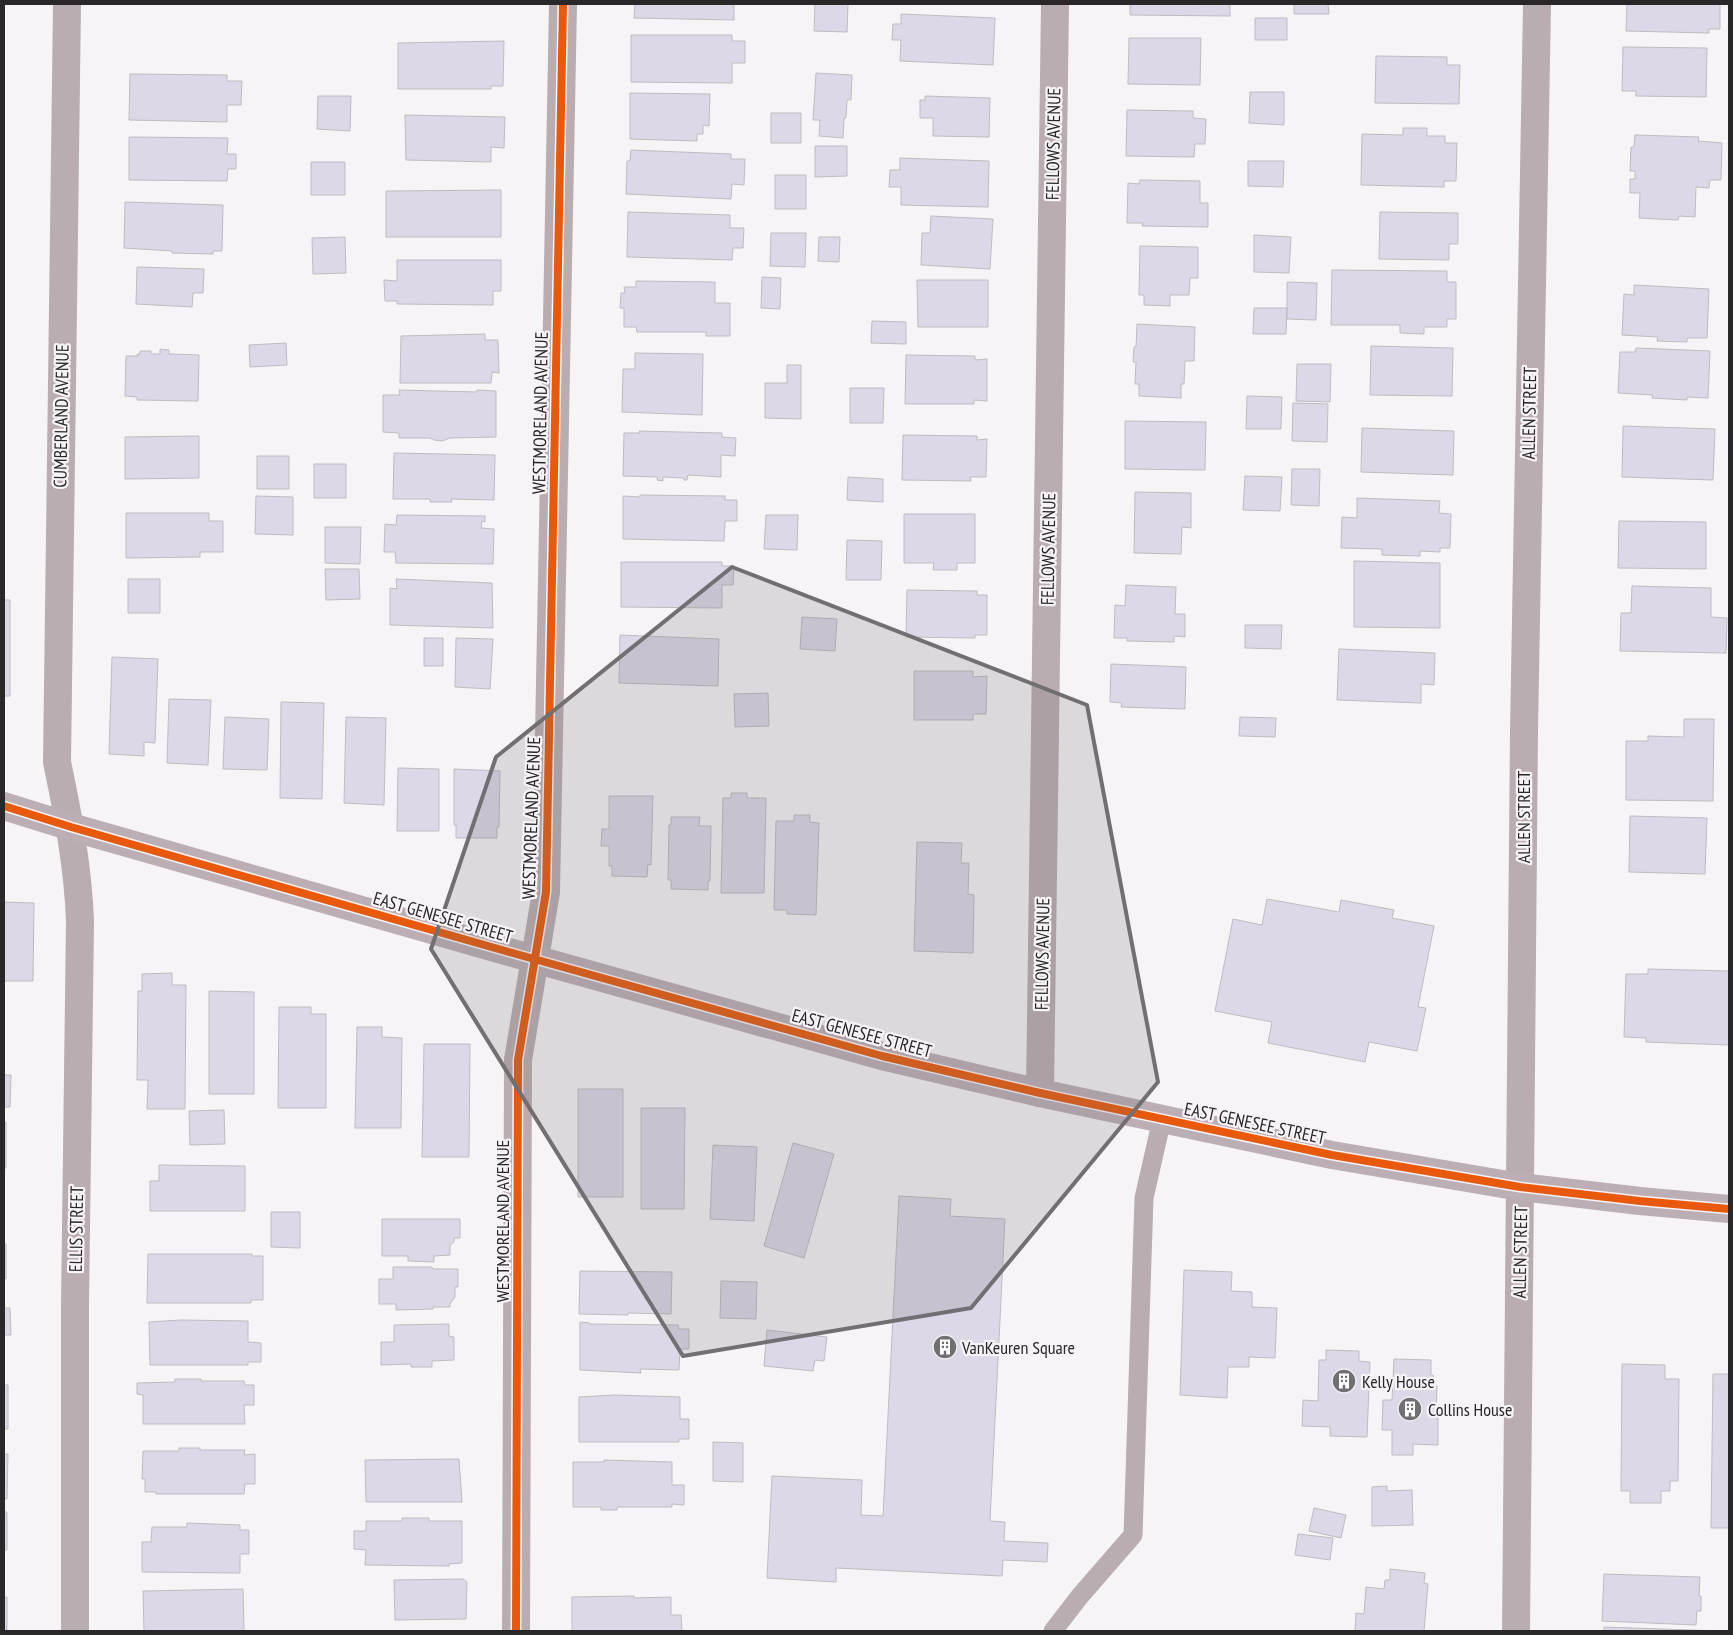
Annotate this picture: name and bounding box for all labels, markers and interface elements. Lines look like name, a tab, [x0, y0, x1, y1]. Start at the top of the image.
street label: FELLOWS AVENUE	[1041, 88, 1065, 200]
street label: WESTMORELAND AVENUE	[527, 332, 553, 494]
street label: CUMBERLAND AVENUE	[48, 344, 74, 488]
street label: ALLEN STREET	[1517, 367, 1541, 459]
street label: FELLOWS AVENUE	[1036, 493, 1060, 605]
street label: WESTMORELAND AVENUE	[517, 736, 545, 900]
street label: ALLEN STREET	[1512, 771, 1535, 863]
street label: EAST GENESEE STREET	[371, 886, 515, 948]
street label: FELLOWS AVENUE	[1030, 898, 1054, 1010]
street label: EAST GENESEE STREET	[789, 1003, 935, 1063]
street label: EAST GENESEE STREET	[1182, 1097, 1328, 1149]
street label: WESTMORELAND AVENUE	[491, 1140, 514, 1302]
street label: ELLIS STREET	[64, 1186, 88, 1272]
street label: ALLEN STREET	[1508, 1206, 1532, 1298]
building icon: VanKeuren Square	[932, 1334, 958, 1360]
place label: VanKeuren Square	[961, 1336, 1075, 1359]
building icon: Kelly House	[1331, 1368, 1357, 1394]
place label: Kelly House	[1362, 1370, 1435, 1393]
building icon: Collins House	[1397, 1396, 1423, 1422]
place label: Collins House	[1428, 1398, 1512, 1421]

